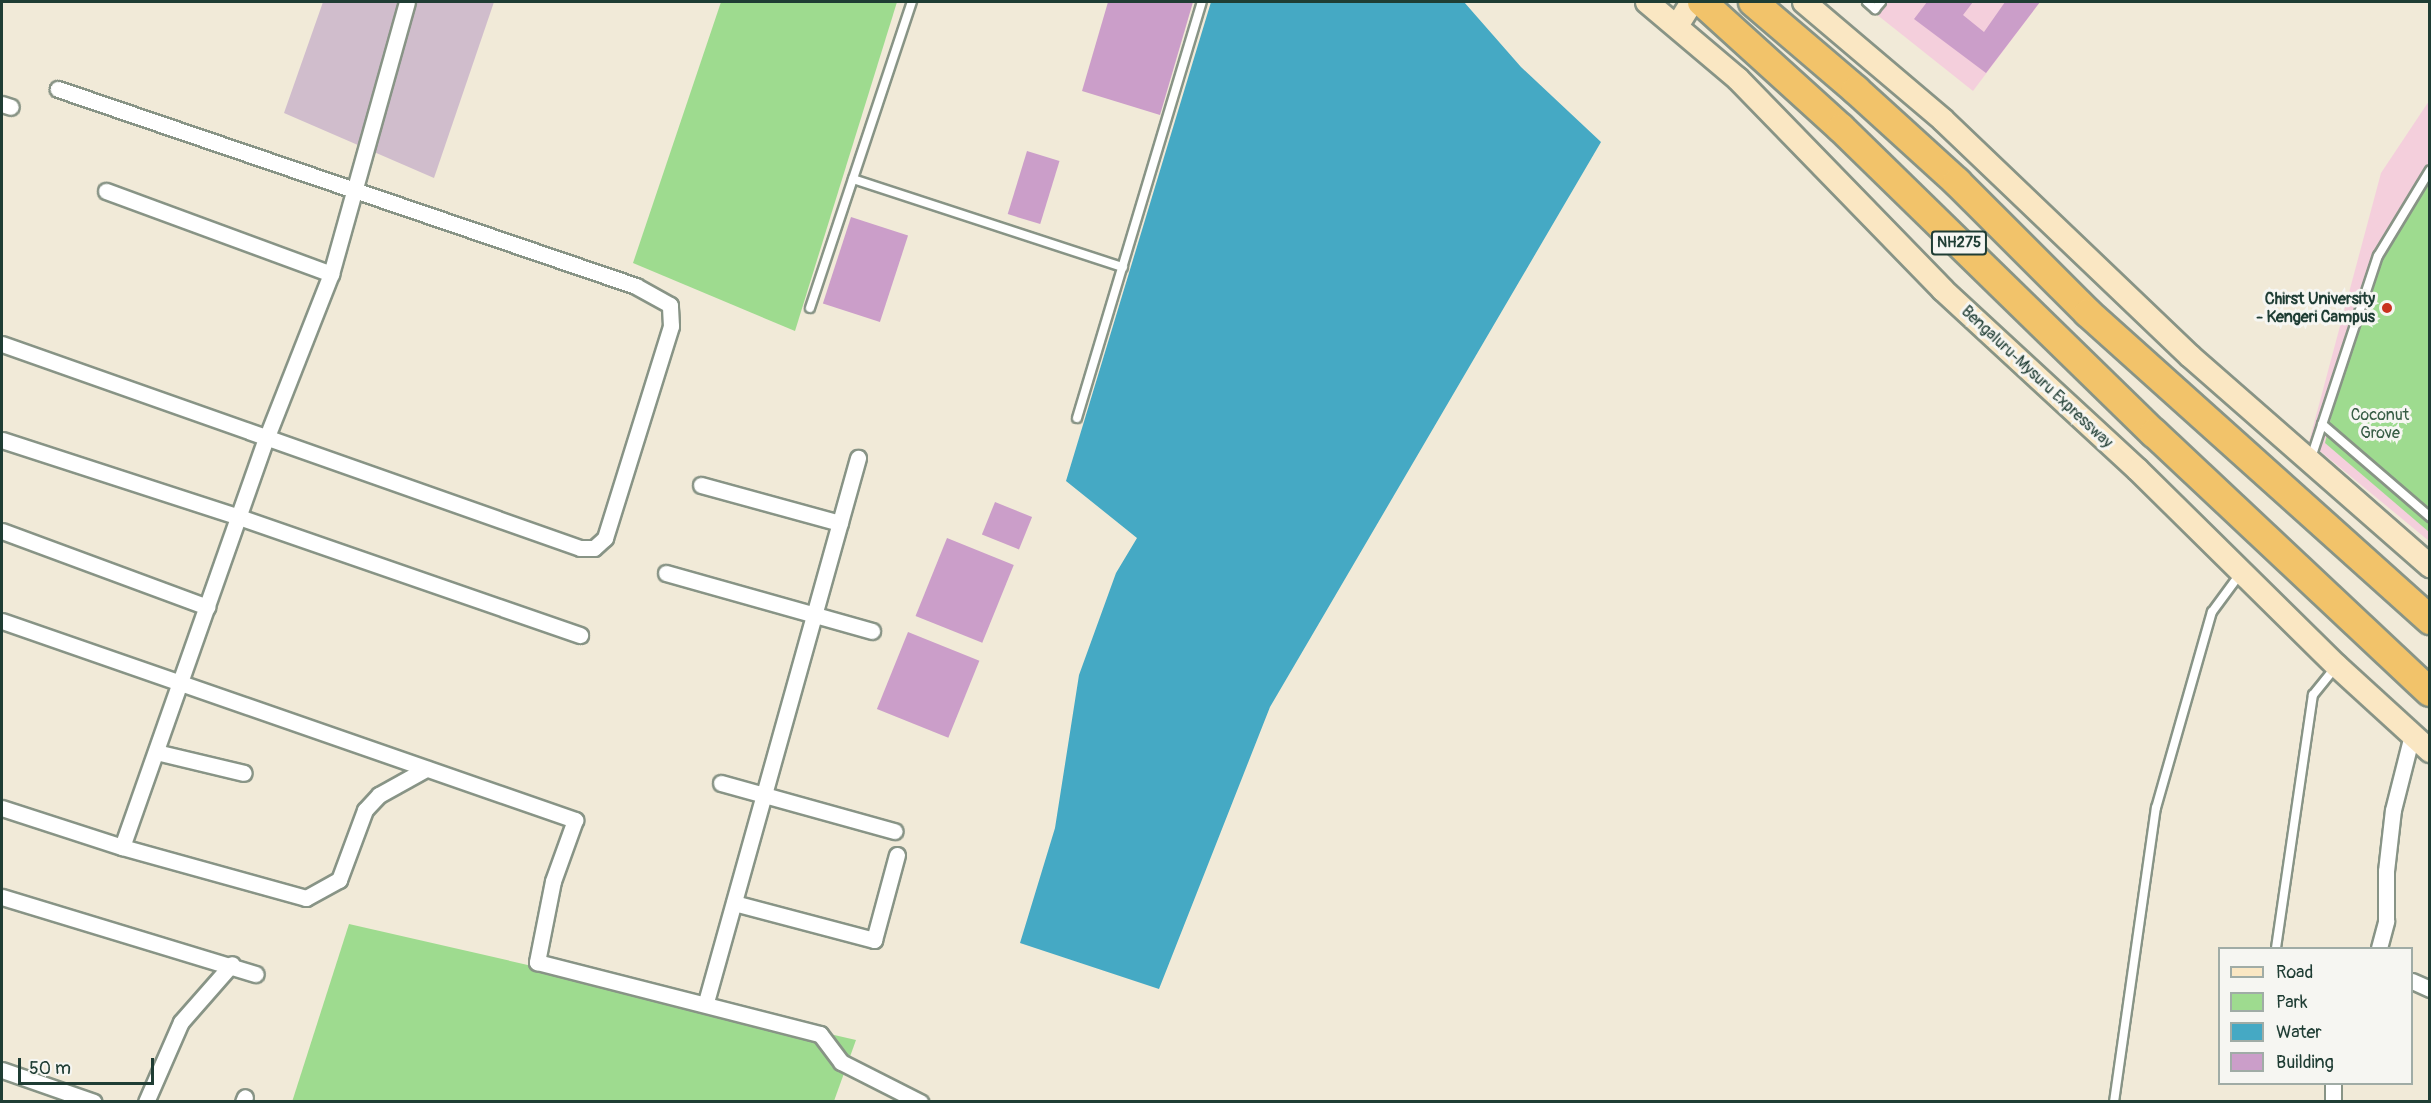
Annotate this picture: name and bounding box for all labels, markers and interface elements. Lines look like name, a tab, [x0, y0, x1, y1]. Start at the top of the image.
road number: NH275	[1930, 231, 1988, 255]
place label: Chirst University - Kengeri Campus	[2256, 289, 2375, 327]
marker: Chirst University - Kengeri Campus	[2380, 301, 2394, 315]
street label: Bengaluru-Mysuru Expressway	[1957, 302, 2117, 452]
park label: Coconut Grove	[2351, 405, 2409, 443]
legend	[2218, 947, 2413, 1085]
text: Road	[2276, 961, 2313, 984]
text: Park	[2276, 991, 2308, 1014]
text: Water	[2276, 1021, 2322, 1044]
scale bar	[21, 1046, 158, 1084]
text: Building	[2276, 1051, 2334, 1074]
text: 50 m	[29, 1057, 71, 1080]

